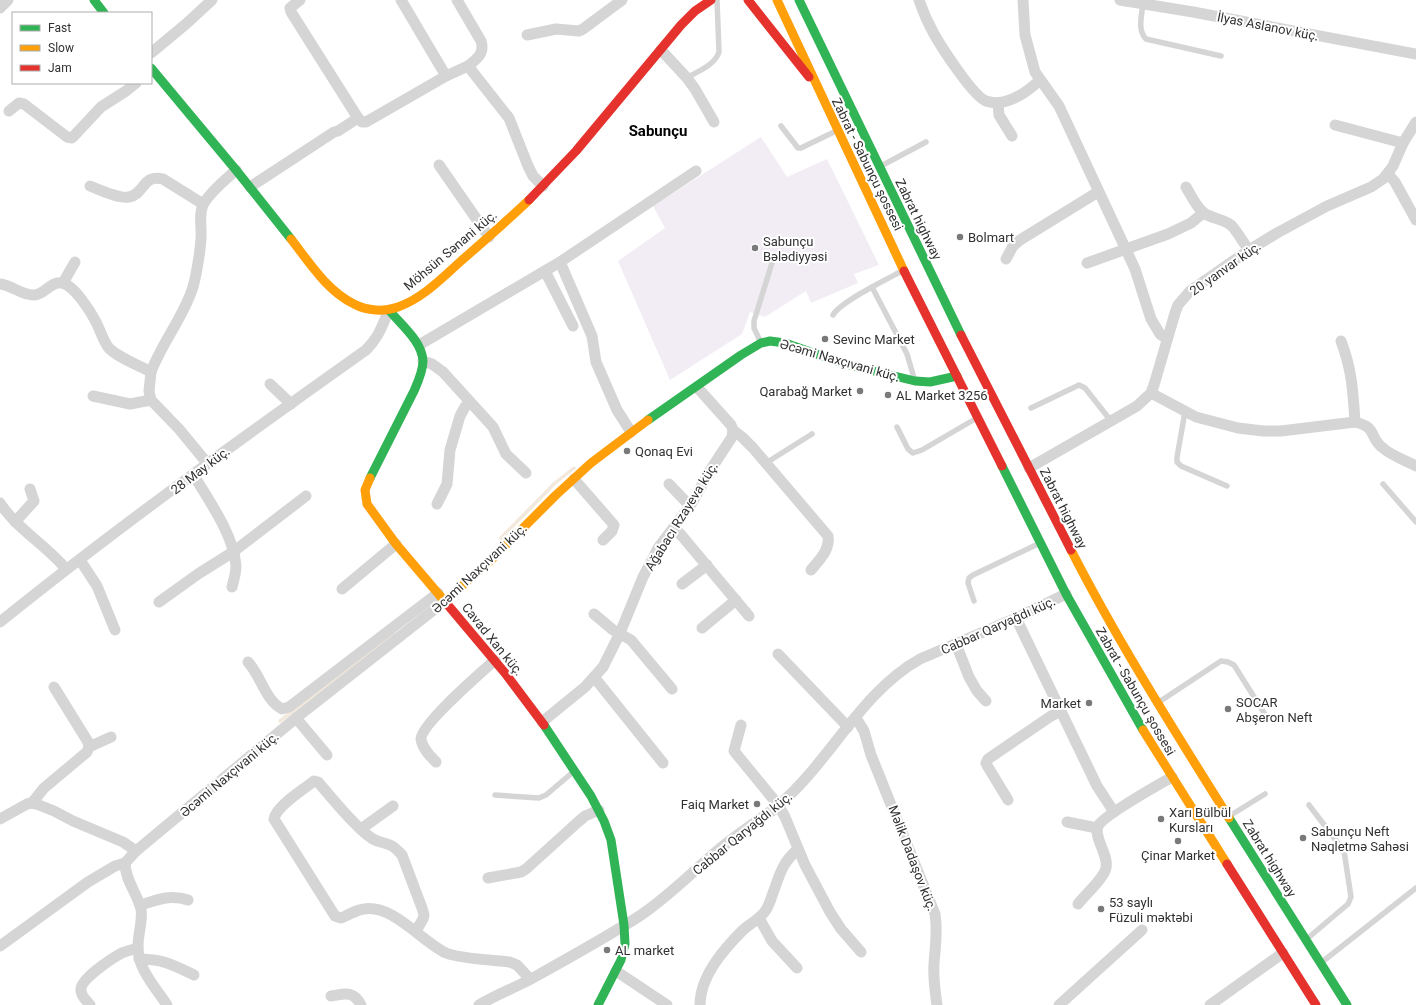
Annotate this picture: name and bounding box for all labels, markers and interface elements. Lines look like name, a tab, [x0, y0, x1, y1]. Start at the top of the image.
street label: İlyas Aslanov küç.	[1216, 9, 1320, 44]
legend	[12, 12, 152, 84]
text: Fast	[48, 21, 71, 35]
text: Slow	[48, 41, 74, 55]
text: Jam	[48, 61, 72, 75]
street label: Zabrat - Sabunçu şossesi	[829, 95, 906, 233]
district label: Sabunçu	[629, 122, 687, 140]
street label: Zabrat highway	[892, 176, 945, 262]
street label: Möhsün Sənani küç.	[401, 207, 500, 294]
place label: Bolmart	[968, 230, 1014, 245]
marker: Bolmart	[955, 232, 965, 242]
place label: Sabunçu Bələdiyyəsi	[763, 234, 828, 264]
street label: 20 yanvar küç.	[1187, 238, 1264, 298]
marker: Sabunçu Bələdiyyəsi	[750, 243, 760, 253]
place label: Sevinc Market	[833, 332, 915, 347]
marker: Sevinc Market	[820, 334, 830, 344]
street label: Əcəmi Naxçıvani küç.	[778, 336, 902, 385]
place label: Qarabağ Market	[759, 384, 852, 399]
marker: Qarabağ Market	[855, 386, 865, 396]
place label: AL Market 3256	[896, 388, 988, 403]
marker: AL Market 3256	[883, 390, 893, 400]
street label: 28 May küç.	[168, 443, 233, 497]
place label: Qonaq Evi	[635, 444, 693, 459]
marker: Qonaq Evi	[622, 446, 632, 456]
street label: Ağabacı Rzayeva küç.	[642, 459, 721, 573]
street label: Zabrat highway	[1037, 465, 1090, 551]
street label: Əcəmi Naxçıvani küç.	[429, 521, 530, 616]
street label: Cabbar Qaryağdı küç.	[939, 593, 1058, 657]
street label: Cavad Xan küç.	[459, 600, 526, 679]
street label: Zabrat - Sabunçu şossesi	[1093, 624, 1178, 758]
place label: SOCAR Abşeron Neft	[1236, 695, 1312, 725]
place label: Market	[1041, 696, 1081, 711]
marker: Market	[1084, 698, 1094, 708]
marker: SOCAR Abşeron Neft	[1223, 704, 1233, 714]
street label: Əcəmi Naxçıvani küç.	[177, 729, 282, 820]
street label: Cabbar Qaryağdı küç.	[690, 789, 795, 878]
place label: Faiq Market	[681, 797, 749, 812]
marker: Faiq Market	[752, 799, 762, 809]
street label: Məlik Dadaşov küç.	[885, 803, 940, 913]
place label: Xarı Bülbül Kursları	[1169, 805, 1231, 835]
marker: Xarı Bülbül Kursları	[1156, 814, 1166, 824]
street label: Zabrat highway	[1240, 817, 1299, 900]
place label: Sabunçu Neft Nəqletmə Sahəsi	[1311, 824, 1409, 854]
marker: Sabunçu Neft Nəqletmə Sahəsi	[1298, 833, 1308, 843]
marker: Çinar Market	[1173, 836, 1183, 846]
place label: Çinar Market	[1141, 848, 1215, 863]
place label: 53 saylı Füzuli məktəbi	[1109, 895, 1193, 925]
marker: 53 saylı Füzuli məktəbi	[1096, 904, 1106, 914]
place label: AL market	[615, 943, 674, 958]
marker: AL market	[602, 945, 612, 955]

